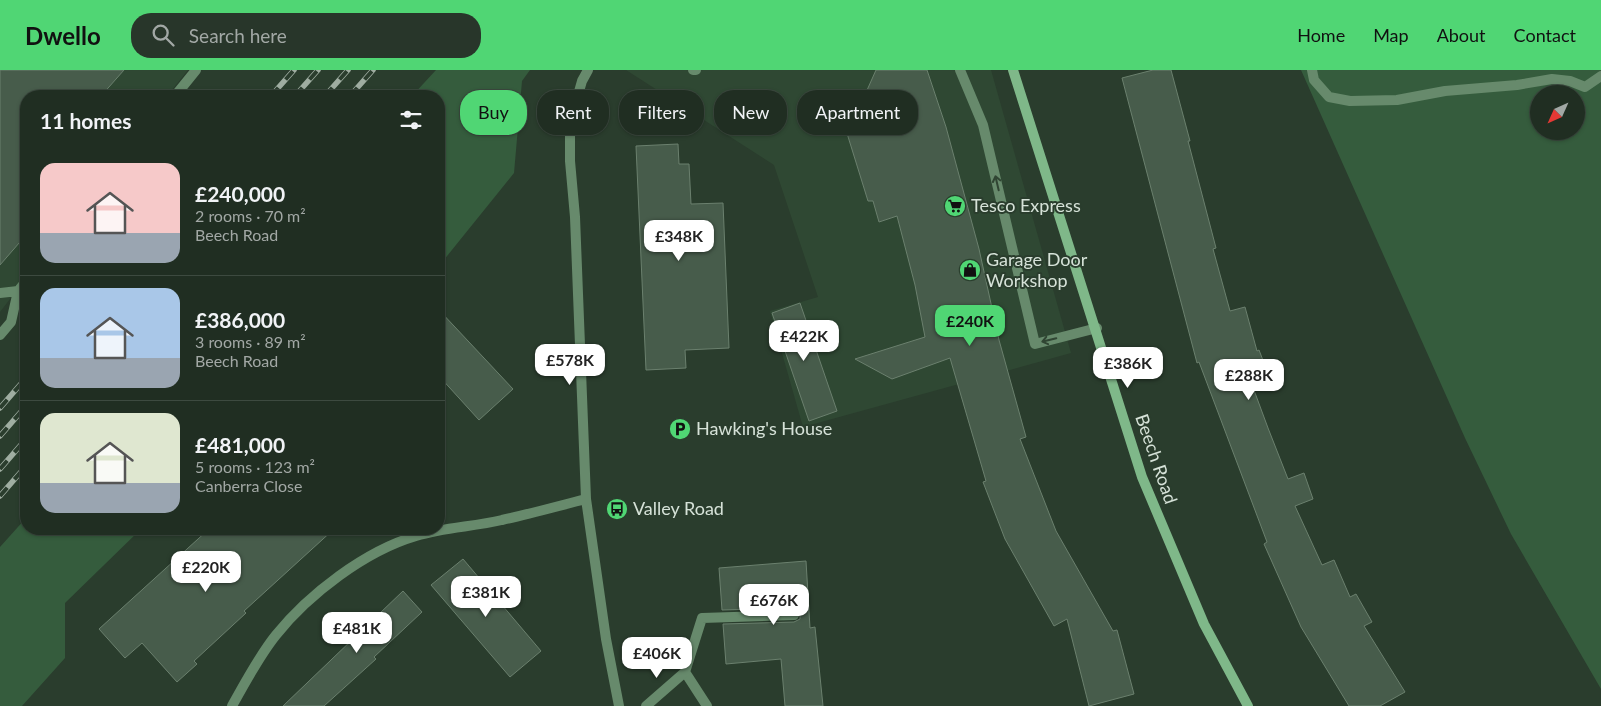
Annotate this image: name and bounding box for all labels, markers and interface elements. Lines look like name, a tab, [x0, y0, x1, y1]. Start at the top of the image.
search box	[131, 13, 481, 58]
text: Dwello	[25, 21, 101, 50]
icon: search	[149, 21, 177, 49]
text: Search here	[189, 24, 287, 47]
text: Home	[1297, 24, 1345, 46]
text: Map	[1373, 24, 1409, 46]
text: About	[1437, 24, 1486, 46]
text: Contact	[1514, 24, 1576, 46]
north arrow	[1530, 85, 1585, 140]
map controls	[1530, 85, 1585, 140]
chip: Buy	[460, 90, 527, 135]
chip: Rent	[537, 90, 609, 135]
chip: Filters	[619, 90, 704, 135]
chip: New	[714, 90, 787, 135]
chip: Apartment	[797, 90, 918, 135]
icon: filters	[397, 106, 425, 134]
text: 11 homes	[40, 108, 131, 133]
one-way arrow	[992, 176, 1001, 192]
text: £240,000	[195, 181, 285, 206]
icon: home	[80, 183, 140, 243]
supermarket icon: Tesco Express	[943, 194, 967, 218]
place label: Tesco Express	[971, 194, 1081, 216]
text: 2 rooms · 70 m²	[195, 206, 306, 225]
pin: £348K	[644, 220, 714, 262]
text: Beech Road	[195, 225, 278, 244]
text: £348K	[655, 226, 703, 245]
place label: Garage Door Workshop	[986, 248, 1088, 291]
shop icon: Garage Door Workshop	[958, 258, 982, 282]
pin: £240K	[935, 304, 1005, 347]
text: £386,000	[195, 307, 285, 332]
icon: home	[80, 308, 140, 368]
text: £240K	[946, 311, 994, 330]
pin: £422K	[769, 320, 839, 362]
text: £422K	[780, 326, 828, 345]
text: 3 rooms · 89 m²	[195, 332, 306, 351]
one-way arrow	[1042, 336, 1058, 345]
pin: £578K	[535, 344, 605, 386]
pin: £386K	[1093, 346, 1163, 389]
text: £578K	[546, 350, 594, 369]
text: Beech Road	[195, 351, 278, 370]
text: £386K	[1104, 353, 1152, 372]
pin: £288K	[1214, 358, 1284, 401]
text: £288K	[1225, 365, 1273, 384]
street label: Beech Road	[1131, 411, 1183, 507]
parking icon: Hawking's House	[668, 417, 692, 441]
place label: Hawking's House	[696, 417, 832, 439]
text: £481,000	[195, 432, 285, 457]
icon: home	[80, 433, 140, 493]
text: 5 rooms · 123 m²	[195, 457, 315, 476]
text: Canberra Close	[195, 476, 302, 495]
bus stop icon: Valley Road	[605, 497, 629, 521]
place label: Valley Road	[633, 497, 724, 519]
pin: £220K	[171, 550, 241, 593]
text: £220K	[182, 557, 230, 576]
pin: £381K	[451, 576, 521, 618]
text: £381K	[462, 582, 510, 601]
pin: £676K	[739, 584, 809, 626]
text: £676K	[750, 590, 798, 609]
pin: £481K	[322, 612, 392, 654]
text: £481K	[333, 618, 381, 637]
pin: £406K	[622, 636, 692, 679]
text: £406K	[633, 643, 681, 662]

